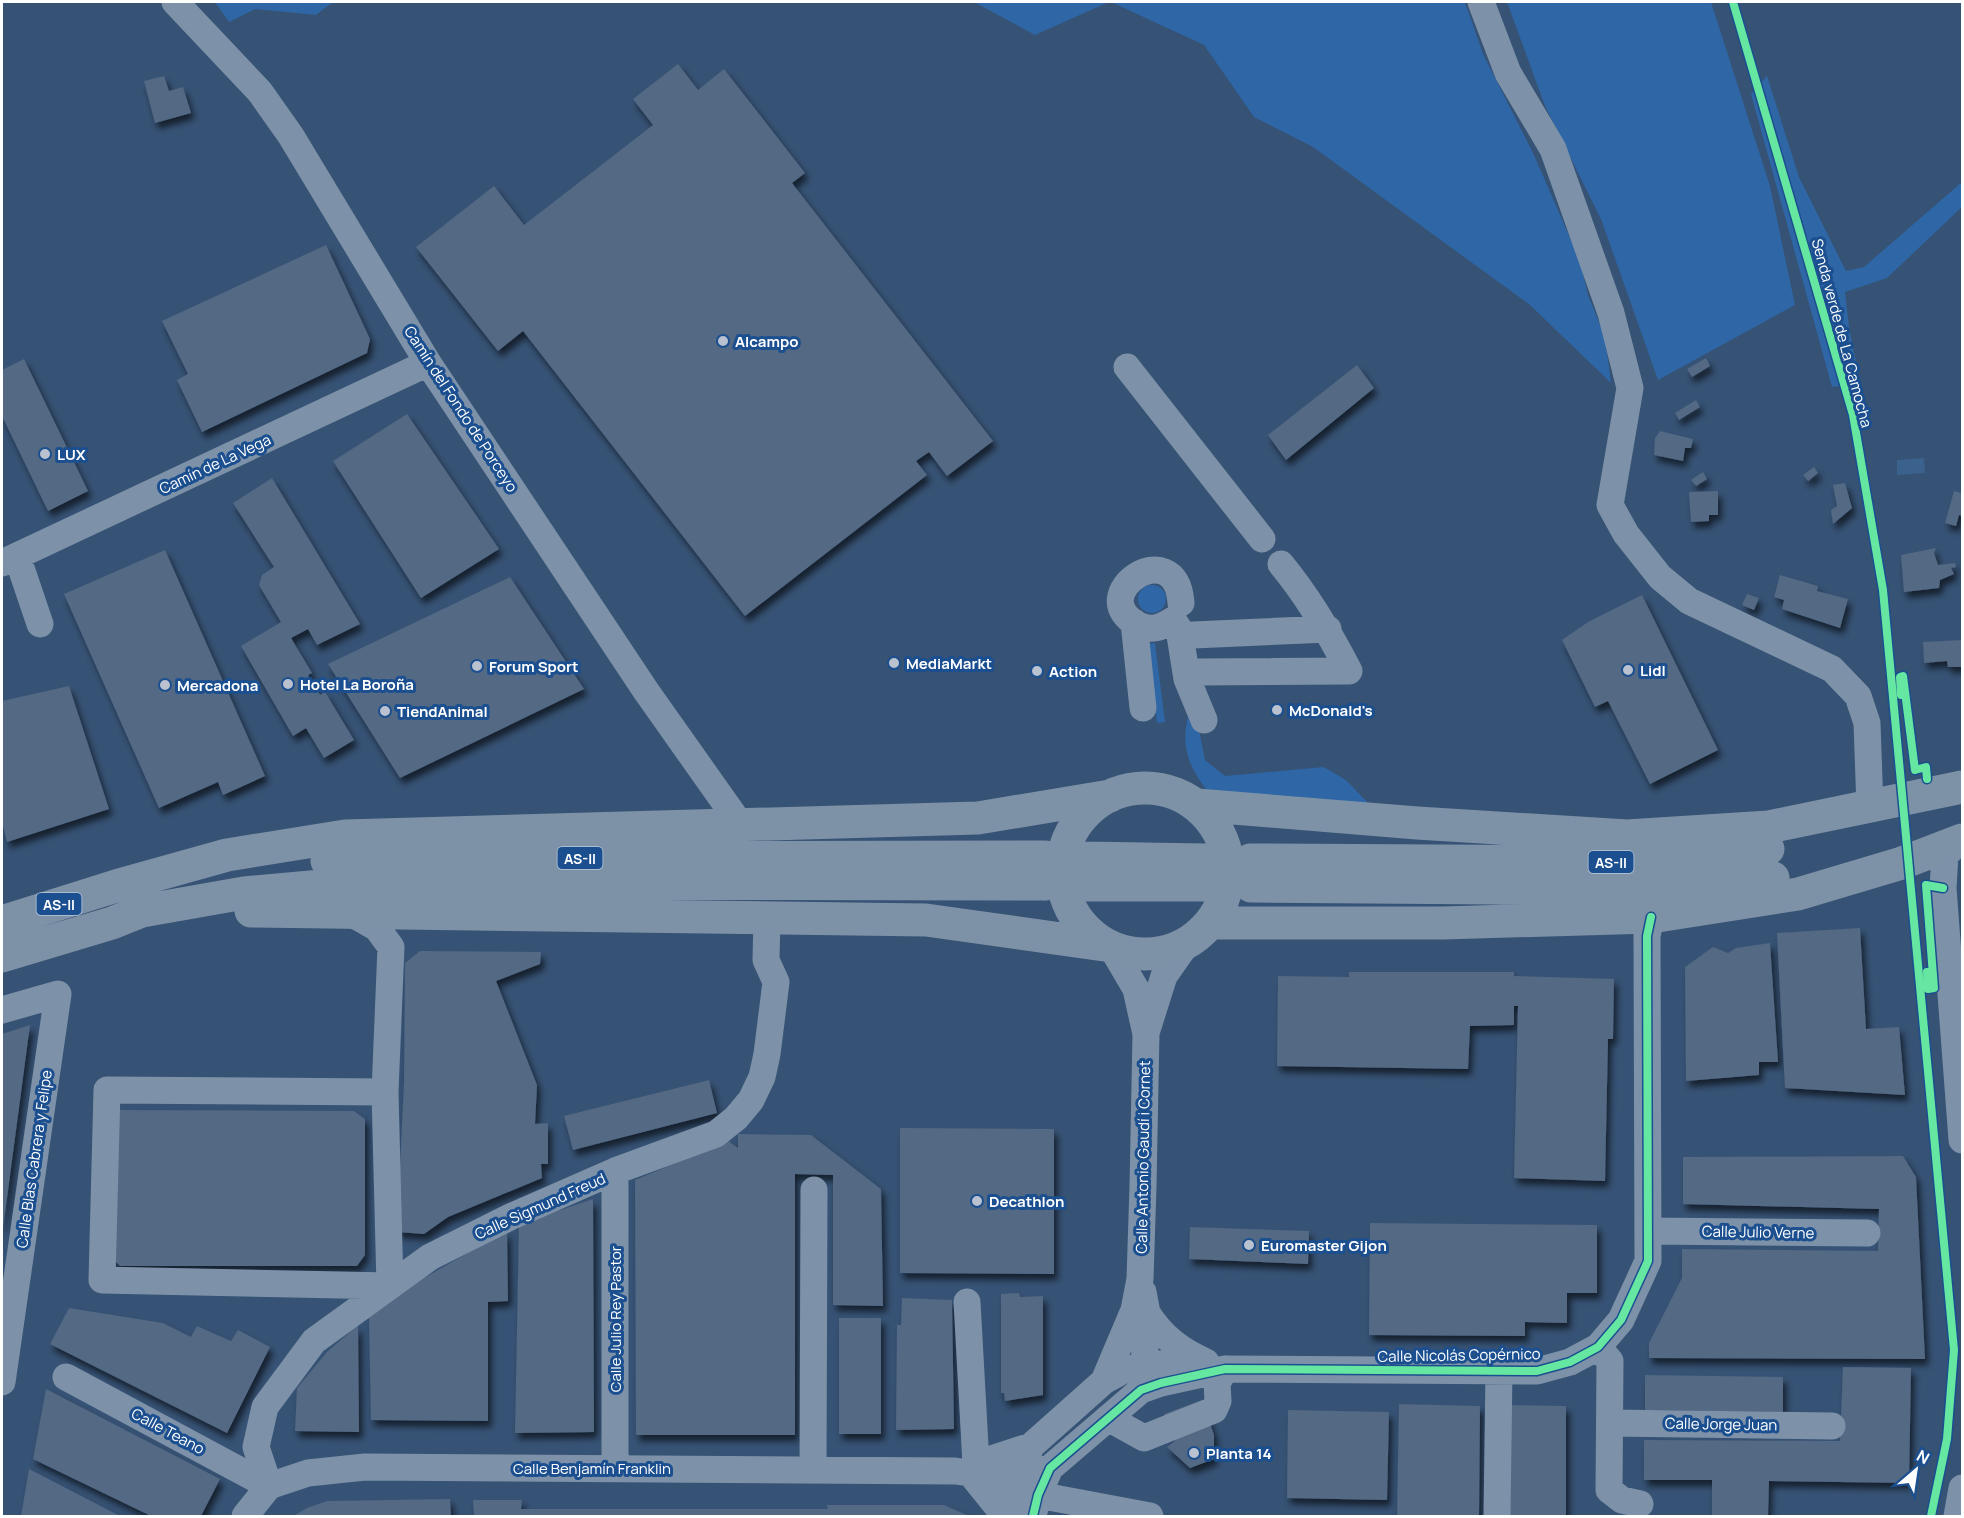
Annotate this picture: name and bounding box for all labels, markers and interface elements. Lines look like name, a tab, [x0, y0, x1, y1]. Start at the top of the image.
street label: Senda verde de La Camocha	[1807, 236, 1877, 430]
street label: Camín del Fondo de Porceyo	[399, 322, 523, 496]
place label: Alcampo	[735, 331, 798, 352]
marker: Alcampo	[716, 334, 730, 348]
street label: Camín de La Vega	[156, 429, 274, 499]
place label: LUX	[57, 444, 86, 465]
marker: LUX	[38, 447, 52, 461]
place label: MediaMarkt	[906, 653, 992, 674]
place label: Forum Sport	[489, 656, 579, 677]
marker: MediaMarkt	[887, 656, 901, 670]
marker: Forum Sport	[470, 659, 484, 673]
place label: Lidl	[1640, 660, 1666, 681]
place label: Action	[1049, 661, 1097, 682]
marker: Lidl	[1621, 663, 1635, 677]
marker: Action	[1030, 664, 1044, 678]
place label: Hotel La Boroña	[300, 674, 414, 695]
place label: Mercadona	[177, 675, 258, 696]
marker: Hotel La Boroña	[281, 677, 295, 691]
marker: Mercadona	[158, 678, 172, 692]
place label: McDonald's	[1289, 700, 1373, 721]
place label: TiendAnimal	[397, 701, 488, 722]
marker: McDonald's	[1270, 703, 1284, 717]
marker: TiendAnimal	[378, 704, 392, 718]
road number: AS-II	[558, 847, 602, 869]
road number: AS-II	[1588, 851, 1634, 873]
road number: AS-II	[36, 893, 82, 915]
street label: Calle Antonio Gaudí i Cornet	[1131, 1060, 1155, 1254]
street label: Calle Blas Cabrera y Felipe	[11, 1068, 57, 1249]
street label: Calle Sigmund Freud	[471, 1168, 609, 1244]
place label: Decathlon	[989, 1191, 1064, 1212]
marker: Decathlon	[970, 1194, 984, 1208]
street label: Calle Julio Verne	[1702, 1221, 1815, 1243]
place label: Euromaster Gijon	[1261, 1235, 1387, 1256]
marker: Euromaster Gijon	[1242, 1238, 1256, 1252]
street label: Calle Julio Rey Pastor	[605, 1245, 626, 1392]
street label: Calle Nicolás Copérnico	[1377, 1343, 1541, 1367]
street label: Calle Teano	[128, 1403, 208, 1459]
street label: Calle Jorge Juan	[1665, 1413, 1778, 1435]
north arrow	[1886, 1440, 1946, 1500]
place label: Planta 14	[1206, 1443, 1272, 1464]
text: N	[1913, 1444, 1934, 1469]
marker: Planta 14	[1187, 1446, 1201, 1460]
street label: Calle Benjamín Franklin	[513, 1458, 671, 1479]

